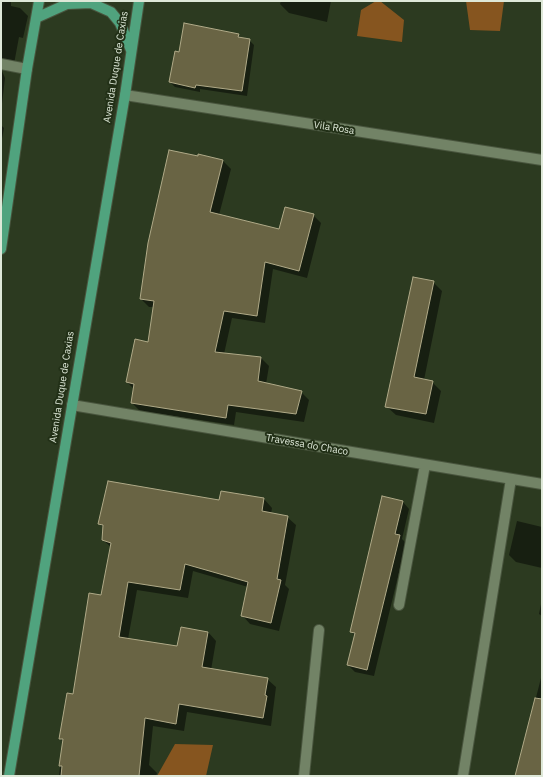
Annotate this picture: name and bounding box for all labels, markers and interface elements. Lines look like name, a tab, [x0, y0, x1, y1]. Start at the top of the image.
street label: Avenida Duque de Caxias	[101, 10, 131, 124]
street label: Vila Rosa	[313, 119, 355, 137]
street label: Avenida Duque de Caxias	[47, 330, 77, 444]
street label: Travessa do Chaco	[265, 432, 349, 458]

